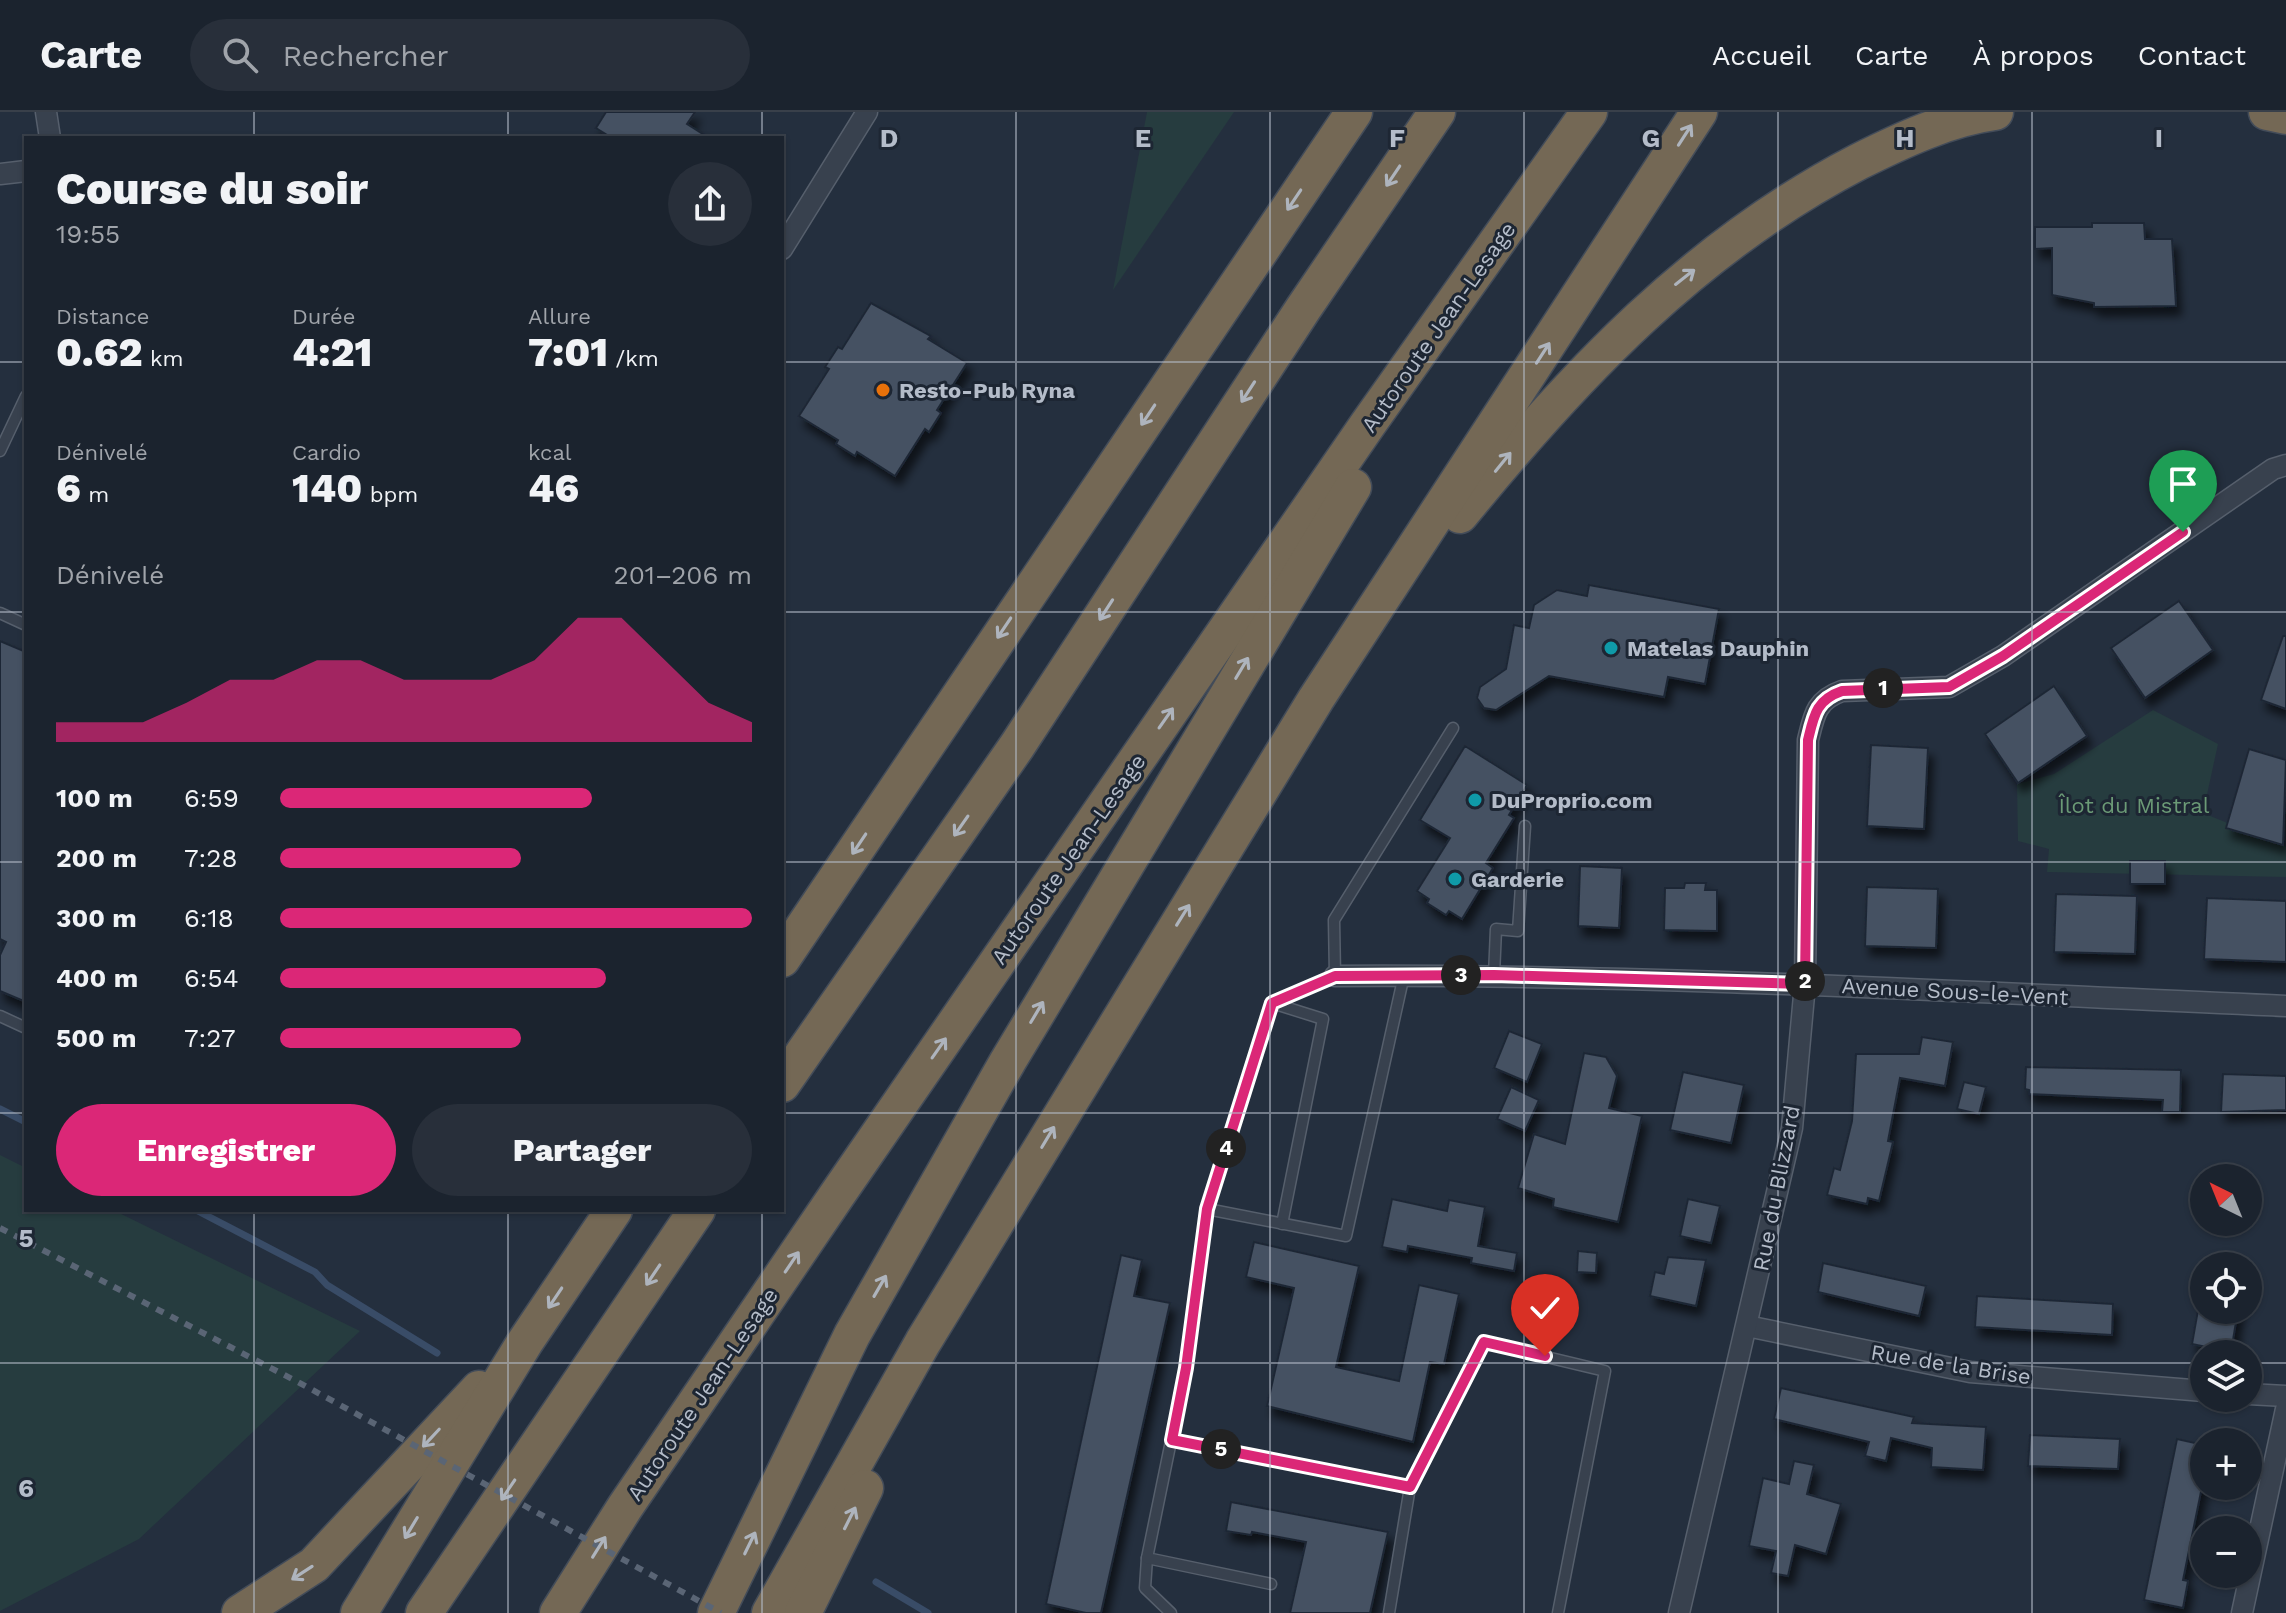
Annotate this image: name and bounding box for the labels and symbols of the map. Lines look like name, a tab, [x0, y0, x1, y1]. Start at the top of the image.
text: D	[880, 123, 898, 153]
text: E	[1135, 123, 1151, 153]
text: F	[1389, 123, 1405, 153]
text: G	[1642, 123, 1660, 153]
text: H	[1895, 123, 1915, 153]
text: I	[2155, 123, 2163, 153]
one-way arrow	[1677, 124, 1693, 147]
one-way arrow	[1385, 165, 1401, 187]
one-way arrow	[1286, 188, 1302, 210]
street label: Autoroute Jean-Lesage	[1356, 217, 1521, 437]
one-way arrow	[1674, 268, 1695, 286]
one-way arrow	[1535, 342, 1551, 365]
place label: Resto-Pub Ryna	[899, 378, 1075, 403]
marker: Resto-Pub Ryna	[874, 381, 892, 399]
one-way arrow	[1240, 381, 1256, 403]
one-way arrow	[1140, 403, 1156, 425]
pin	[2149, 450, 2217, 532]
one-way arrow	[1494, 452, 1512, 473]
one-way arrow	[1097, 598, 1113, 621]
one-way arrow	[996, 617, 1012, 639]
place label: Matelas Dauphin	[1627, 636, 1809, 661]
marker: Matelas Dauphin	[1602, 639, 1620, 657]
one-way arrow	[1234, 657, 1250, 680]
pin: 1	[1863, 668, 1903, 708]
one-way arrow	[1158, 708, 1174, 730]
street label: Autoroute Jean-Lesage	[986, 749, 1151, 969]
place label: DuProprio.com	[1491, 788, 1652, 813]
marker: DuProprio.com	[1466, 791, 1484, 809]
park label: Îlot du Mistral	[2057, 793, 2210, 818]
one-way arrow	[953, 814, 969, 836]
one-way arrow	[851, 833, 867, 855]
place label: Garderie	[1471, 867, 1564, 892]
marker: Garderie	[1446, 870, 1464, 888]
one-way arrow	[1175, 904, 1191, 927]
pin: 3	[1441, 955, 1481, 995]
pin: 2	[1785, 961, 1825, 1001]
street label: Avenue Sous-le-Vent	[1841, 973, 2069, 1010]
one-way arrow	[1029, 1001, 1045, 1024]
one-way arrow	[931, 1037, 947, 1059]
street label: Rue du Blizzard	[1748, 1103, 1805, 1273]
one-way arrow	[1040, 1126, 1056, 1149]
pin: 4	[1206, 1128, 1246, 1168]
north arrow	[2190, 1164, 2262, 1236]
text: 5	[18, 1223, 34, 1253]
one-way arrow	[783, 1251, 800, 1273]
one-way arrow	[645, 1263, 662, 1285]
pin	[1511, 1274, 1579, 1356]
one-way arrow	[872, 1275, 888, 1298]
street label: Autoroute Jean-Lesage	[622, 1283, 783, 1505]
one-way arrow	[546, 1286, 562, 1309]
street label: Rue de la Brise	[1869, 1339, 2033, 1389]
one-way arrow	[422, 1428, 441, 1448]
pin: 5	[1201, 1429, 1241, 1469]
text: 6	[18, 1473, 34, 1503]
one-way arrow	[500, 1479, 516, 1501]
one-way arrow	[843, 1507, 858, 1531]
one-way arrow	[403, 1516, 419, 1539]
one-way arrow	[743, 1531, 758, 1555]
one-way arrow	[592, 1536, 608, 1559]
one-way arrow	[291, 1565, 314, 1581]

